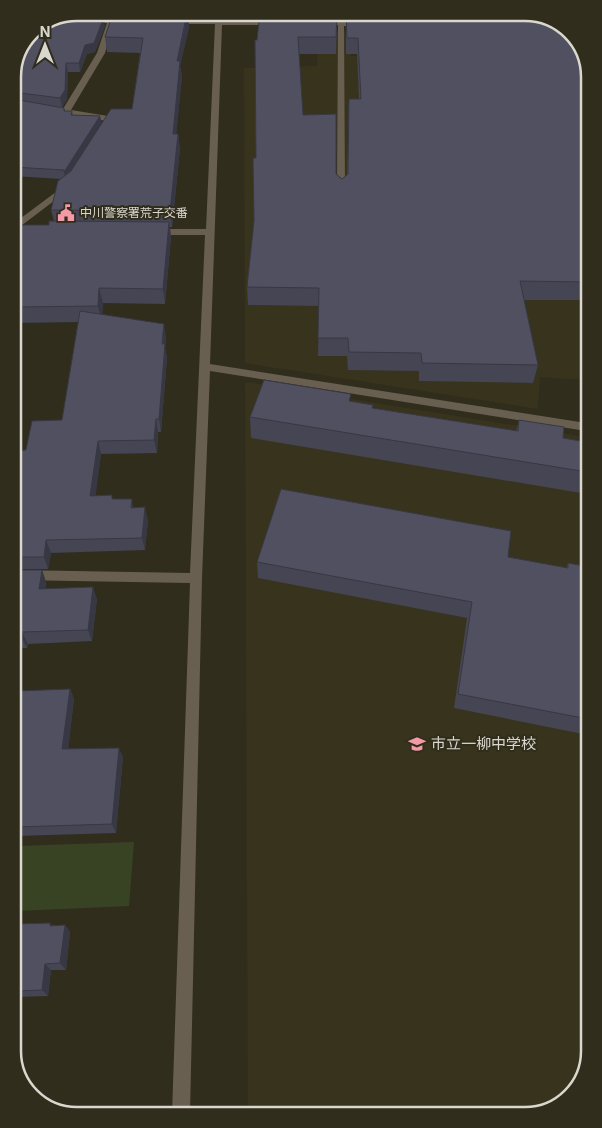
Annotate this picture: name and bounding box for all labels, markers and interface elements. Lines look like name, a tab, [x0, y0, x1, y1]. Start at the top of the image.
north arrow	[20, 20, 70, 70]
text: N	[40, 23, 50, 40]
public building icon: 中川警察署荒子交番	[56, 203, 76, 223]
place label: 中川警察署荒子交番	[80, 205, 188, 220]
school or university icon: 市立一柳中学校	[407, 734, 427, 754]
place label: 市立一柳中学校	[431, 734, 536, 753]

